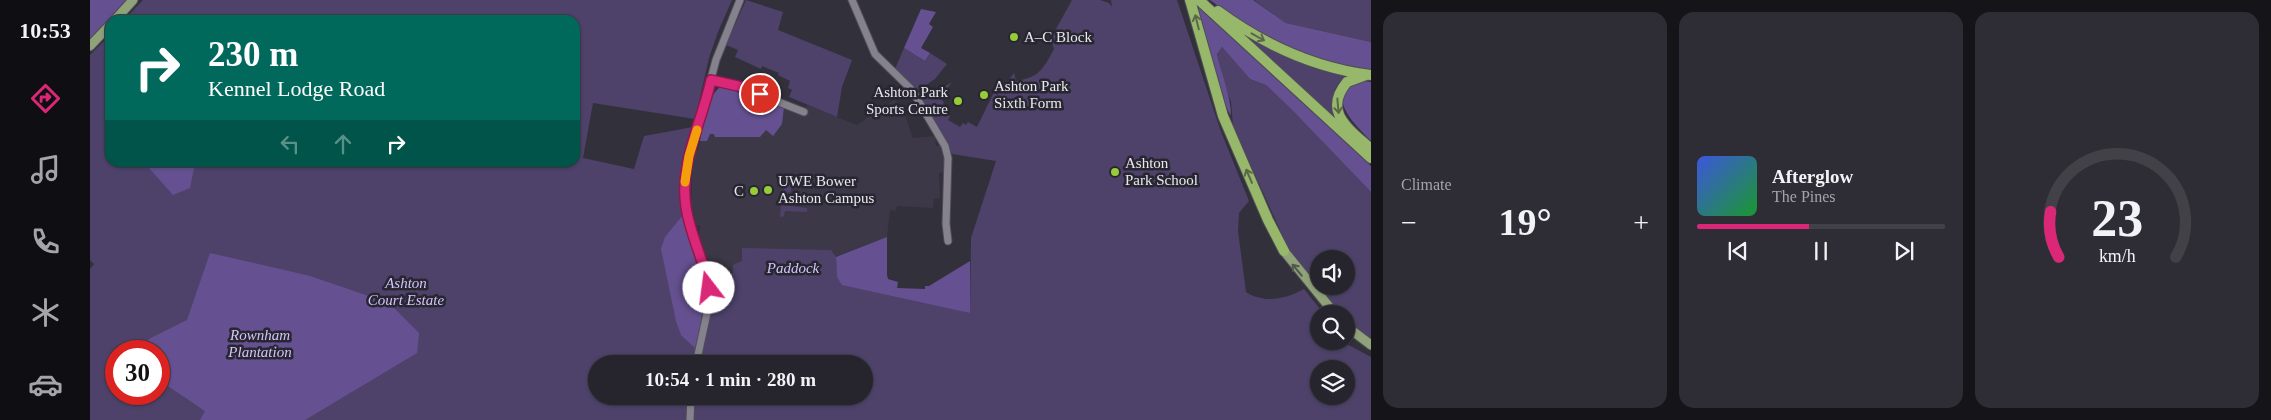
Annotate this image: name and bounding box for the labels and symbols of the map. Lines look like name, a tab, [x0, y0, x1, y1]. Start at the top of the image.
one-way arrow	[1192, 14, 1201, 30]
place label: A–C Block	[1024, 29, 1092, 45]
marker: A–C Block	[1008, 31, 1020, 43]
one-way arrow	[1251, 32, 1265, 42]
pin	[739, 73, 781, 115]
place label: Ashton Park Sixth Form	[994, 78, 1069, 111]
place label: Ashton Park Sports Centre	[866, 84, 948, 117]
marker: Ashton Park Sixth Form	[978, 89, 990, 101]
marker: Ashton Park Sports Centre	[952, 95, 964, 107]
one-way arrow	[1333, 97, 1343, 113]
place label: Ashton Park School	[1125, 155, 1198, 188]
marker: Ashton Park School	[1109, 166, 1121, 178]
one-way arrow	[1243, 168, 1252, 183]
place label: UWE Bower Ashton Campus	[778, 173, 874, 206]
place label: C	[734, 183, 744, 199]
marker: UWE Bower Ashton Campus	[762, 184, 774, 196]
marker: C	[748, 185, 760, 197]
park label: Paddock	[766, 260, 820, 276]
position arrow	[682, 261, 734, 313]
one-way arrow	[1292, 263, 1303, 276]
park label: Ashton Court Estate	[368, 275, 444, 308]
park label: Rownham Plantation	[227, 327, 292, 360]
speed limit sign: 30	[105, 340, 170, 405]

